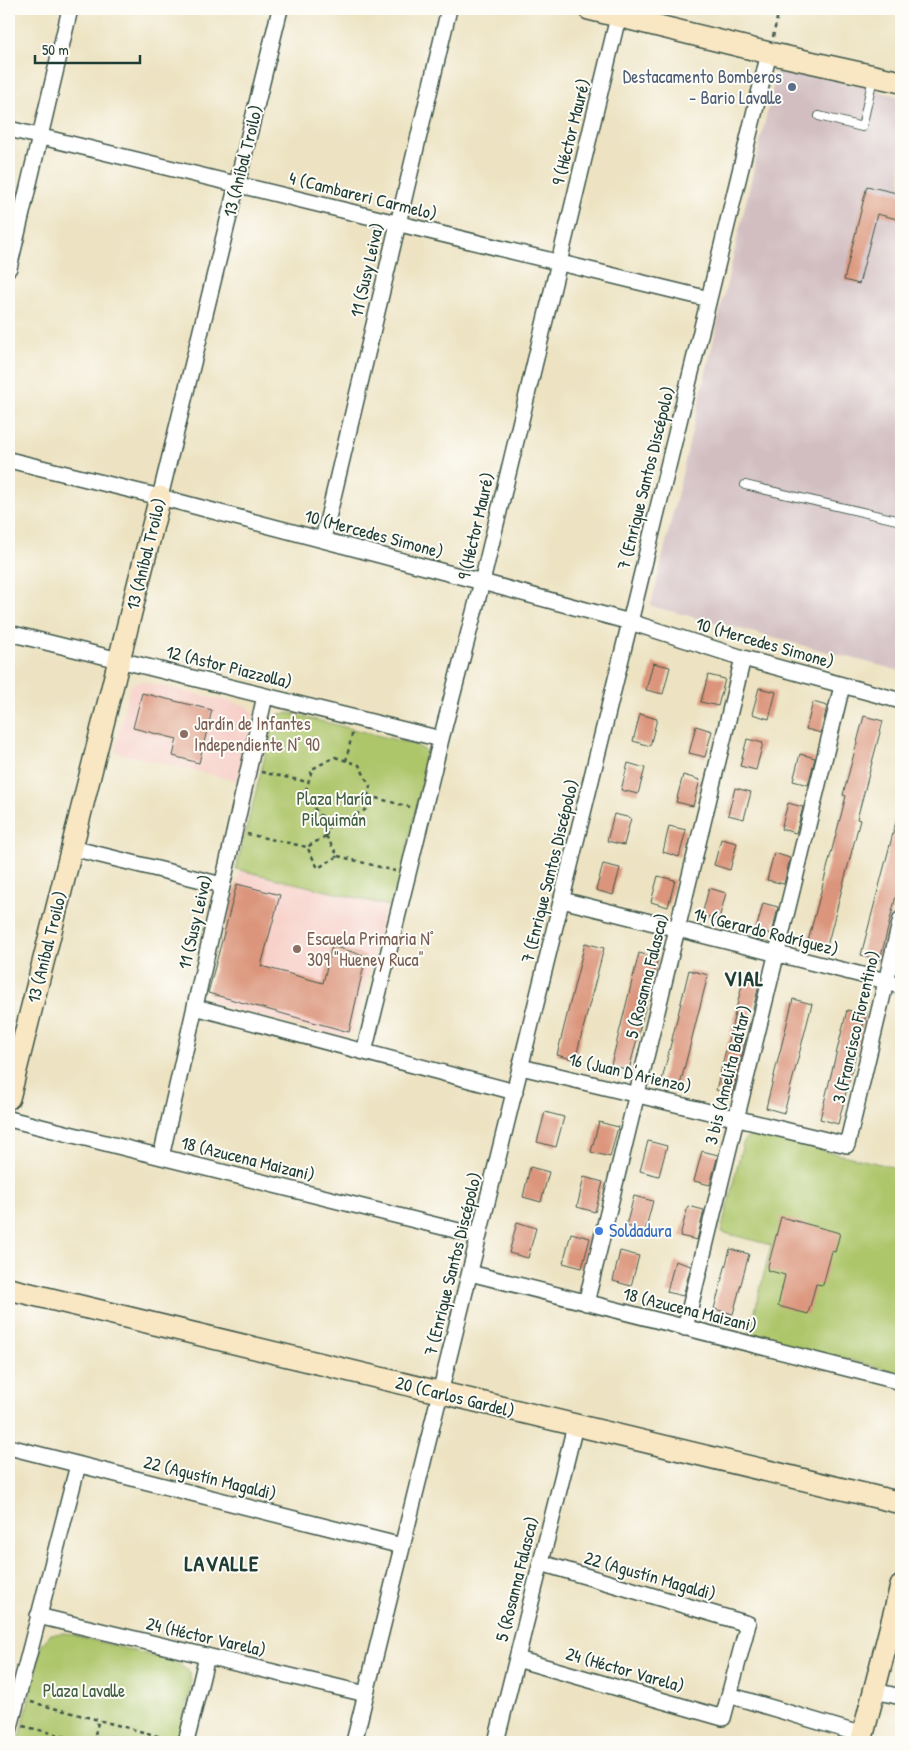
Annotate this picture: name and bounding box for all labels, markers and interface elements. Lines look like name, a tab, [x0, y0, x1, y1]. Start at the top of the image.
scale bar	[35, 32, 140, 64]
text: 50 m	[42, 39, 69, 60]
place label: Destacamento Bomberos - Bario Lavalle	[623, 64, 782, 110]
street label: 9 (Héctor Mauré)	[545, 76, 596, 188]
marker: Destacamento Bomberos - Bario Lavalle	[786, 81, 798, 93]
street label: 13 (Aníbal Troilo)	[217, 102, 268, 219]
street label: 4 (Cambareri Carmelo)	[287, 165, 440, 226]
street label: 11 (Susy Leiva)	[344, 220, 389, 320]
street label: 7 (Enrique Santos Discépolo)	[611, 384, 680, 572]
street label: 9 (Héctor Mauré)	[451, 470, 500, 582]
street label: 13 (Aníbal Troilo)	[120, 495, 171, 612]
street label: 10 (Mercedes Simone)	[302, 503, 446, 564]
street label: 10 (Mercedes Simone)	[693, 611, 837, 674]
street label: 12 (Astor Piazzolla)	[163, 639, 295, 694]
place label: Jardín de Infantes Independiente N° 90	[194, 711, 320, 757]
marker: Jardín de Infantes Independiente N° 90	[178, 728, 190, 740]
street label: 7 (Enrique Santos Discépolo)	[515, 777, 584, 965]
park label: Plaza María Pilquimán	[296, 786, 372, 832]
street label: 11 (Susy Leiva)	[172, 872, 217, 972]
street label: 13 (Aníbal Troilo)	[21, 888, 72, 1005]
street label: 14 (Gerardo Rodríguez)	[691, 901, 841, 962]
street label: 5 (Rosanna Falasca)	[619, 911, 674, 1041]
place label: Escuela Primaria N° 309 "Hueney Ruca"	[307, 926, 434, 972]
marker: Escuela Primaria N° 309 "Hueney Ruca"	[291, 943, 303, 955]
street label: 3 (Francisco Fiorentino)	[826, 948, 885, 1106]
district label: VIAL	[724, 963, 764, 993]
street label: 3 bis (Amelita Baltar)	[698, 1003, 757, 1147]
street label: 16 (Juan D'Arienzo)	[566, 1046, 694, 1099]
street label: 18 (Azucena Maizani)	[179, 1130, 318, 1187]
street label: 7 (Enrique Santos Discépolo)	[418, 1170, 487, 1358]
place label: Soldadura	[609, 1218, 672, 1243]
marker: Soldadura	[593, 1225, 605, 1237]
street label: 18 (Azucena Maizani)	[621, 1281, 760, 1338]
street label: 20 (Carlos Gardel)	[393, 1370, 517, 1423]
street label: 22 (Agustín Magaldi)	[141, 1449, 279, 1506]
street label: 5 (Rosanna Falasca)	[489, 1514, 544, 1644]
street label: 22 (Agustín Magaldi)	[581, 1545, 719, 1606]
district label: LAVALLE	[184, 1548, 260, 1578]
street label: 24 (Héctor Varela)	[144, 1611, 268, 1662]
street label: 24 (Héctor Varela)	[563, 1641, 687, 1698]
park label: Plaza Lavalle	[43, 1678, 125, 1703]

